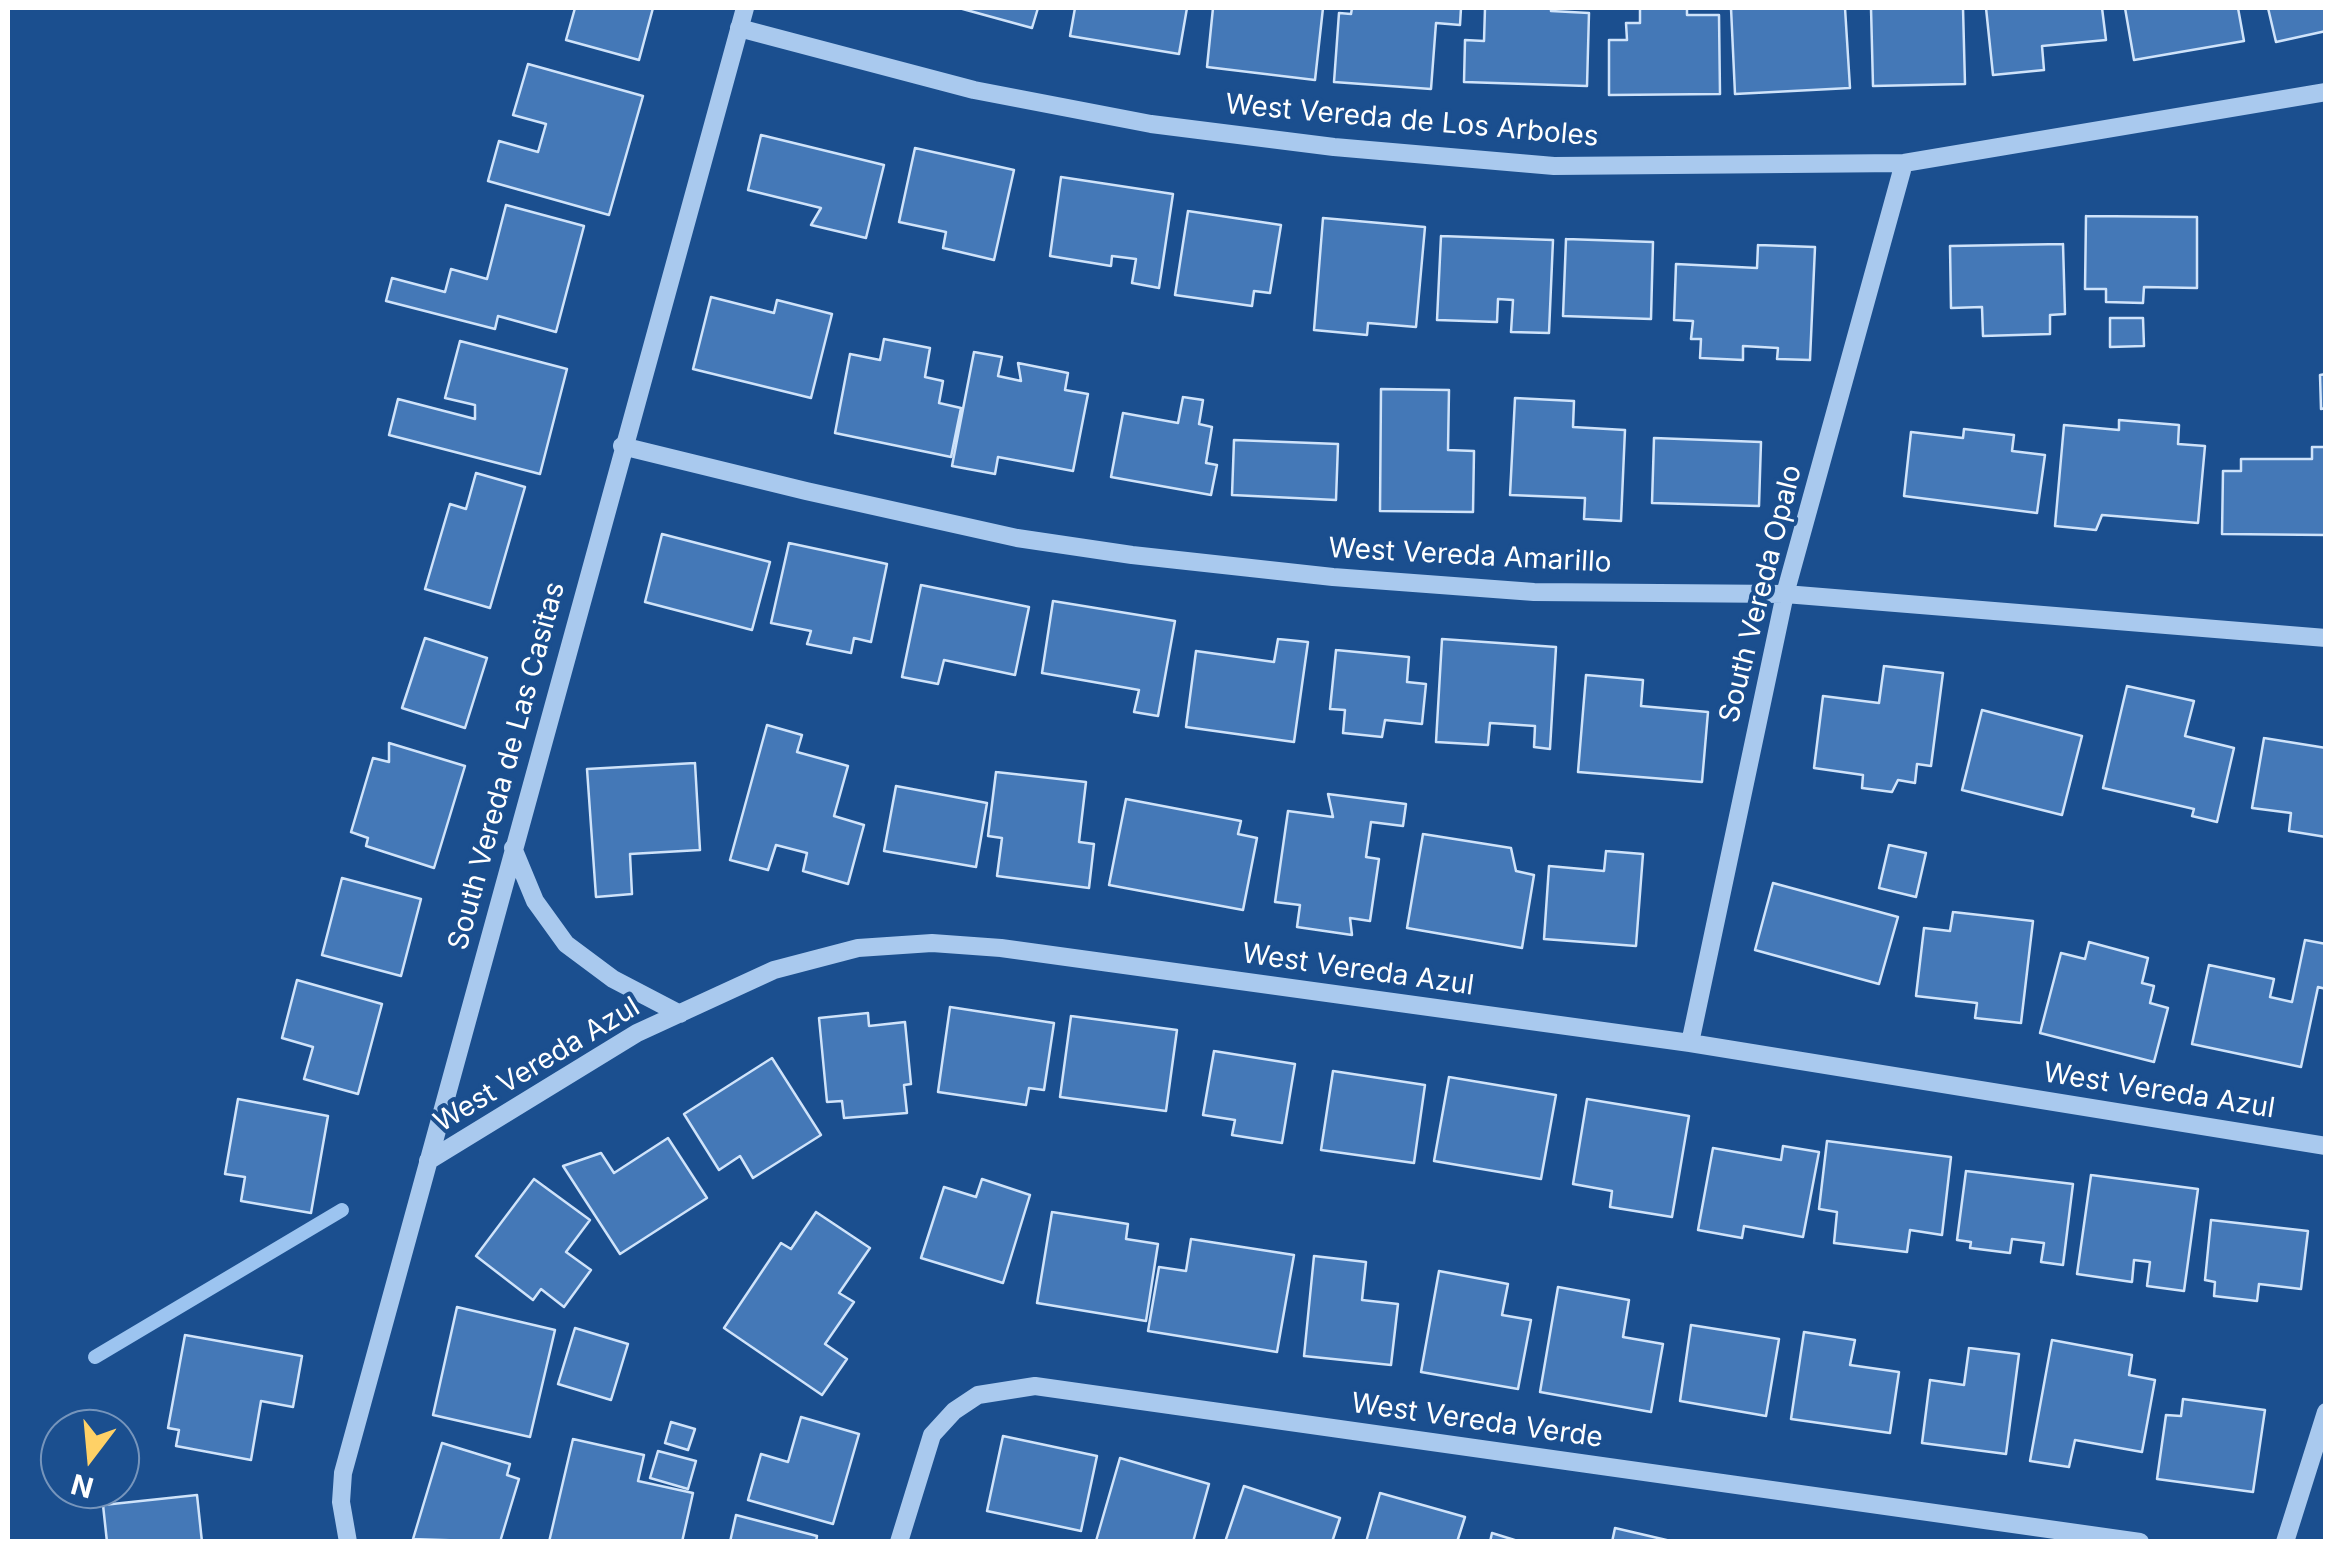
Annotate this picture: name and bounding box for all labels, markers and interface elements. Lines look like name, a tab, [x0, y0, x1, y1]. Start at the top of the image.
street label: West Vereda de Los Arboles	[1224, 88, 1600, 154]
street label: South Vereda Opalo	[1713, 462, 1809, 726]
street label: West Vereda Amarillo	[1328, 532, 1612, 580]
street label: South Vereda de Las Casitas	[442, 578, 572, 954]
street label: West Vereda Azul	[1240, 937, 1476, 1003]
street label: West Vereda Azul	[428, 990, 646, 1140]
street label: West Vereda Azul	[2041, 1056, 2277, 1126]
street label: West Vereda Verde	[1349, 1387, 1605, 1455]
north arrow	[40, 1409, 140, 1509]
text: N	[67, 1467, 97, 1505]

